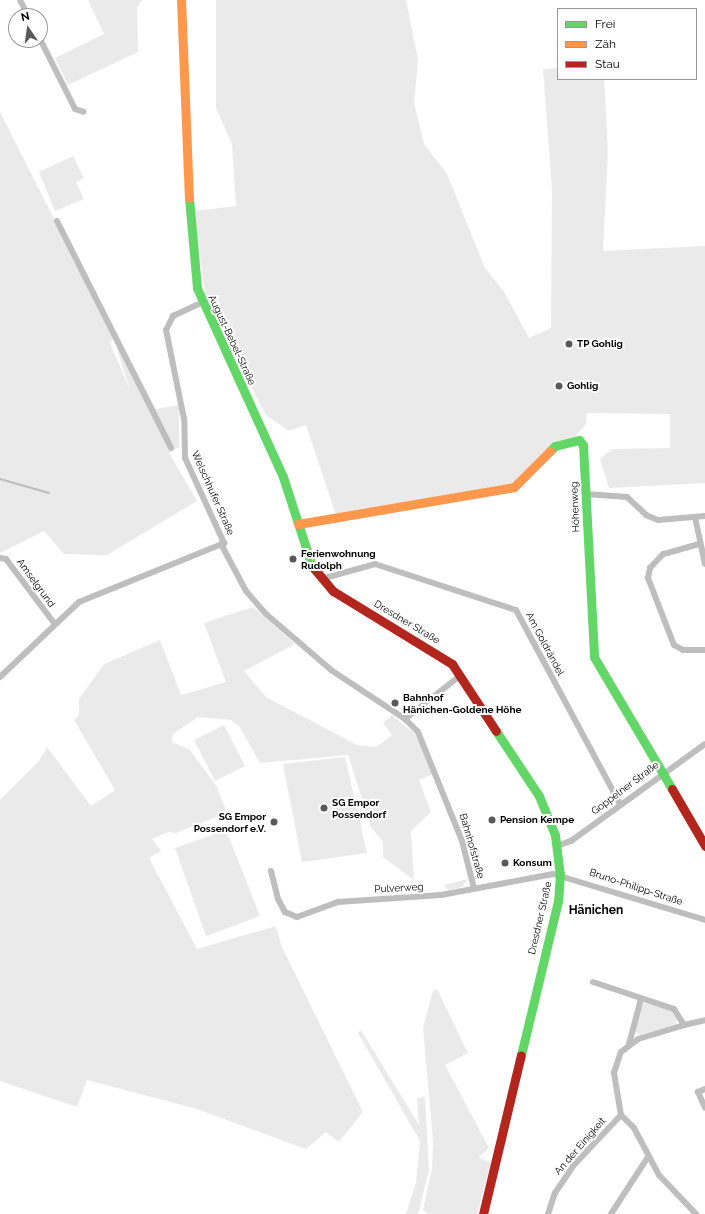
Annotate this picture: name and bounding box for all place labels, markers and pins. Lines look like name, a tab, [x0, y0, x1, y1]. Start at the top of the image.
place label: TP Gohlig	[577, 338, 623, 350]
marker: TP Gohlig	[564, 339, 574, 349]
place label: Gohlig	[567, 380, 598, 392]
marker: Gohlig	[554, 381, 564, 391]
place label: Ferienwohnung Rudolph	[301, 547, 376, 570]
marker: Ferienwohnung Rudolph	[288, 554, 298, 564]
place label: Bahnhof Hänichen-Goldene Höhe	[403, 691, 521, 714]
marker: Bahnhof Hänichen-Goldene Höhe	[390, 698, 400, 708]
place label: SG Empor Possendorf	[332, 796, 386, 820]
marker: SG Empor Possendorf	[319, 803, 329, 813]
place label: SG Empor Possendorf e.V.	[193, 810, 266, 834]
place label: Pension Kempe	[500, 814, 574, 826]
marker: Pension Kempe	[487, 815, 497, 825]
marker: SG Empor Possendorf e.V.	[269, 817, 279, 827]
place label: Konsum	[513, 857, 552, 869]
marker: Konsum	[500, 858, 510, 868]

